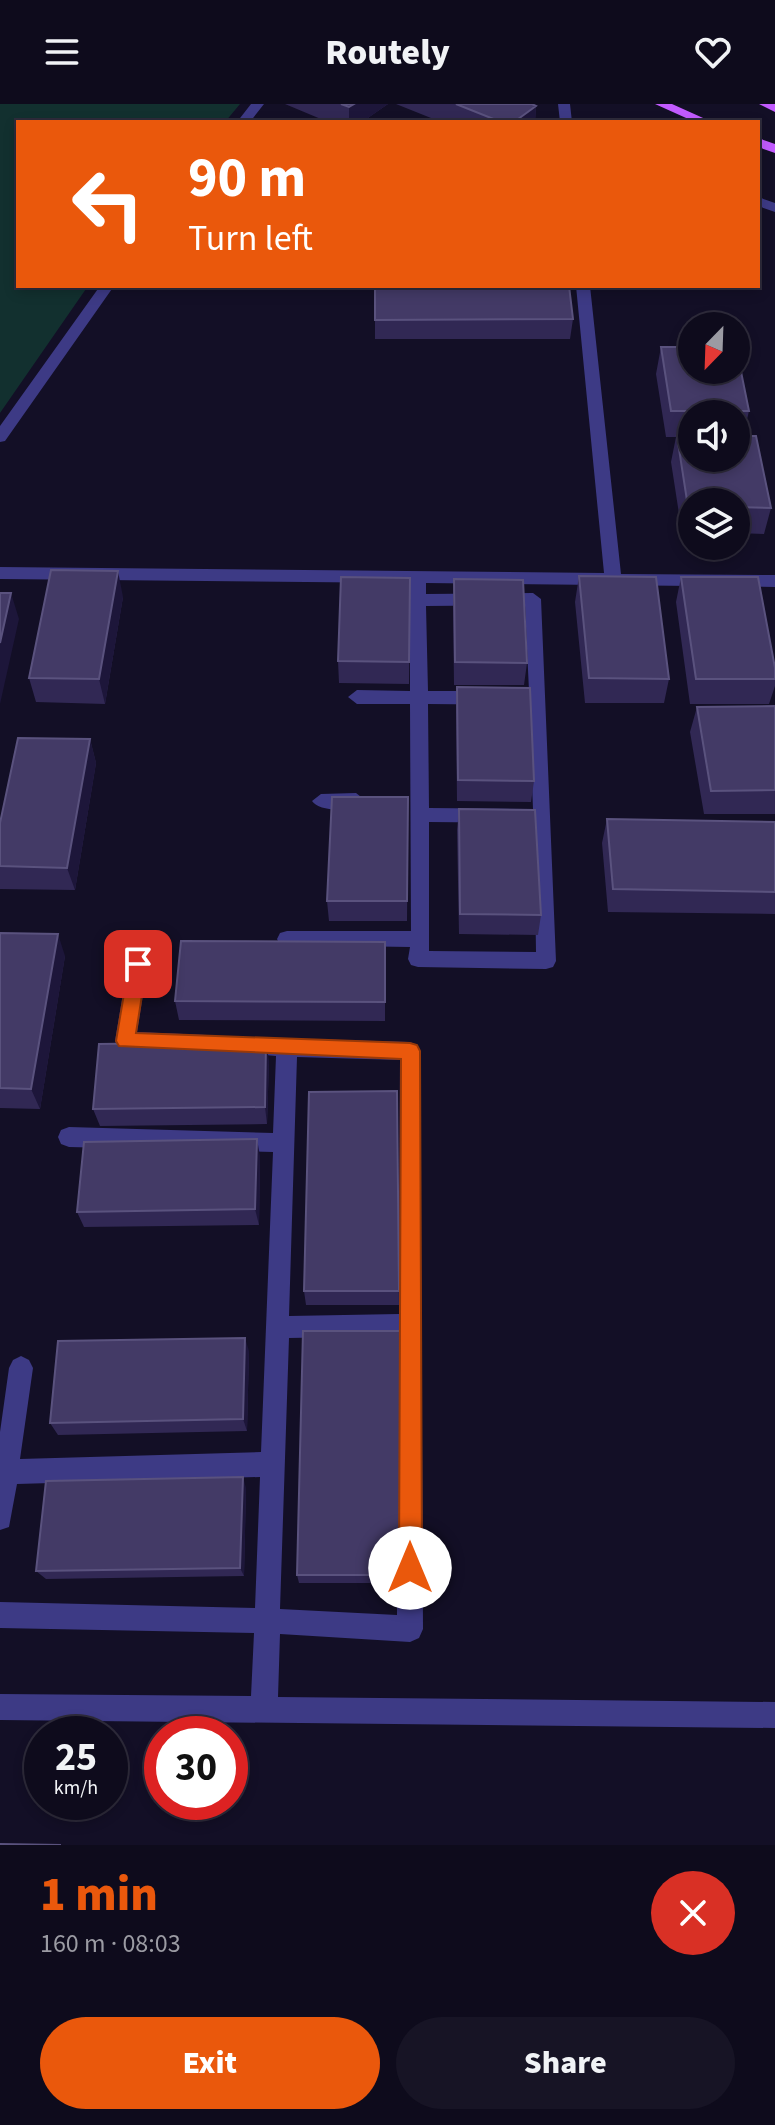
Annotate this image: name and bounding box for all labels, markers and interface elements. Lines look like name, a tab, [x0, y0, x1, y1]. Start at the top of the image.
text: Routely	[325, 27, 450, 78]
icon: menu	[40, 30, 84, 74]
icon: heart	[691, 30, 735, 74]
text: 90 m	[188, 139, 306, 218]
icon: left	[56, 152, 160, 256]
text: Turn left	[188, 213, 313, 264]
north arrow	[678, 312, 750, 384]
map controls	[678, 312, 750, 560]
button: sound	[678, 400, 750, 472]
button: layers	[678, 488, 750, 560]
pin	[104, 930, 172, 998]
icon: arrive	[116, 942, 160, 986]
position arrow	[368, 1526, 452, 1610]
speed limit sign: 30	[144, 1716, 248, 1820]
text: 25	[55, 1729, 97, 1786]
text: km/h	[54, 1774, 98, 1802]
text: 1 min	[40, 1861, 158, 1929]
button: close	[651, 1871, 735, 1955]
text: 160 m · 08:03	[40, 1925, 181, 1962]
button: Exit	[40, 2017, 380, 2109]
button: Share	[396, 2017, 735, 2109]

